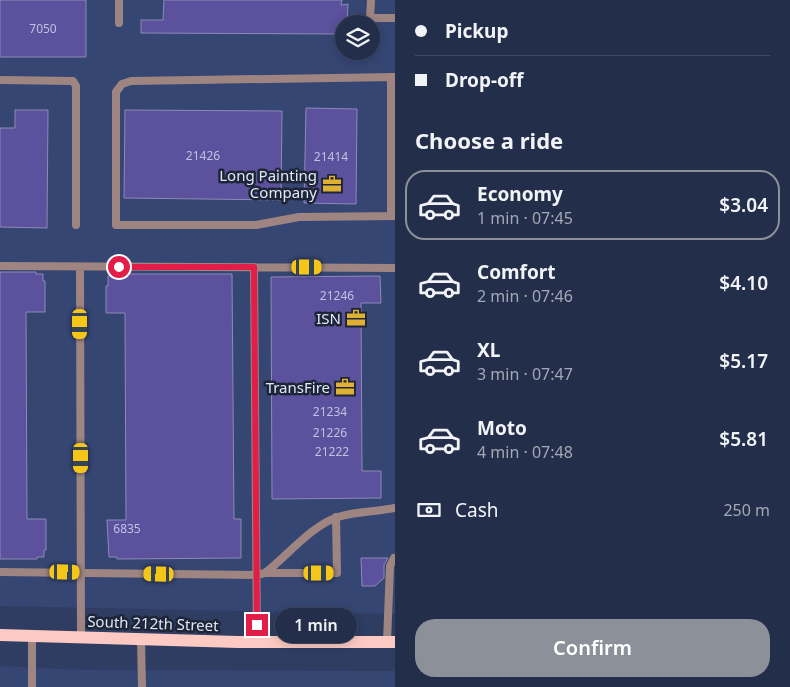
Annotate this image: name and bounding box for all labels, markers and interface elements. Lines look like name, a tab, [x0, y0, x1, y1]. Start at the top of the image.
map controls	[335, 15, 380, 60]
button: layers	[335, 15, 380, 60]
text: Pickup	[445, 18, 508, 44]
house number: 7050	[29, 20, 57, 37]
text: Drop-off	[445, 67, 524, 93]
text: Choose a ride	[415, 125, 563, 155]
house number: 21426	[186, 147, 220, 164]
house number: 21414	[314, 148, 348, 165]
place label: Long Painting Company	[219, 165, 317, 202]
office icon: Long Painting Company	[321, 173, 343, 195]
text: Economy	[477, 181, 563, 207]
icon: car	[417, 183, 462, 228]
text: $3.04	[719, 192, 768, 218]
text: 1 min · 07:45	[477, 207, 573, 229]
route start	[108, 256, 130, 278]
text: Comfort	[477, 259, 556, 285]
car	[292, 260, 322, 275]
icon: car	[417, 261, 462, 306]
text: $4.10	[719, 270, 768, 296]
text: 2 min · 07:46	[477, 285, 573, 307]
house number: 21246	[320, 287, 354, 304]
office icon: ISN	[345, 307, 367, 329]
place label: ISN	[316, 308, 341, 328]
car	[72, 309, 87, 339]
text: XL	[477, 337, 500, 363]
icon: car	[417, 339, 462, 384]
text: $5.17	[719, 348, 768, 374]
text: 3 min · 07:47	[477, 363, 573, 385]
office icon: TransFire	[334, 376, 356, 398]
place label: TransFire	[266, 377, 330, 397]
house number: 21234	[313, 403, 347, 420]
text: Moto	[477, 415, 527, 441]
icon: car	[417, 417, 462, 462]
house number: 21226	[313, 424, 347, 441]
text: $5.81	[719, 426, 768, 452]
text: 4 min · 07:48	[477, 441, 573, 463]
car	[73, 443, 88, 473]
house number: 21222	[315, 443, 349, 460]
icon: cash	[415, 496, 443, 524]
text: Cash	[455, 497, 499, 523]
text: 250 m	[723, 499, 770, 521]
house number: 6835	[113, 520, 141, 537]
car	[49, 564, 80, 580]
car	[143, 566, 174, 582]
car	[304, 566, 334, 581]
callout: 1 min	[274, 608, 357, 642]
street label: South 212th Street	[87, 611, 220, 635]
route end	[246, 614, 268, 636]
text: 1 min	[294, 614, 338, 636]
button: Confirm	[415, 619, 770, 677]

